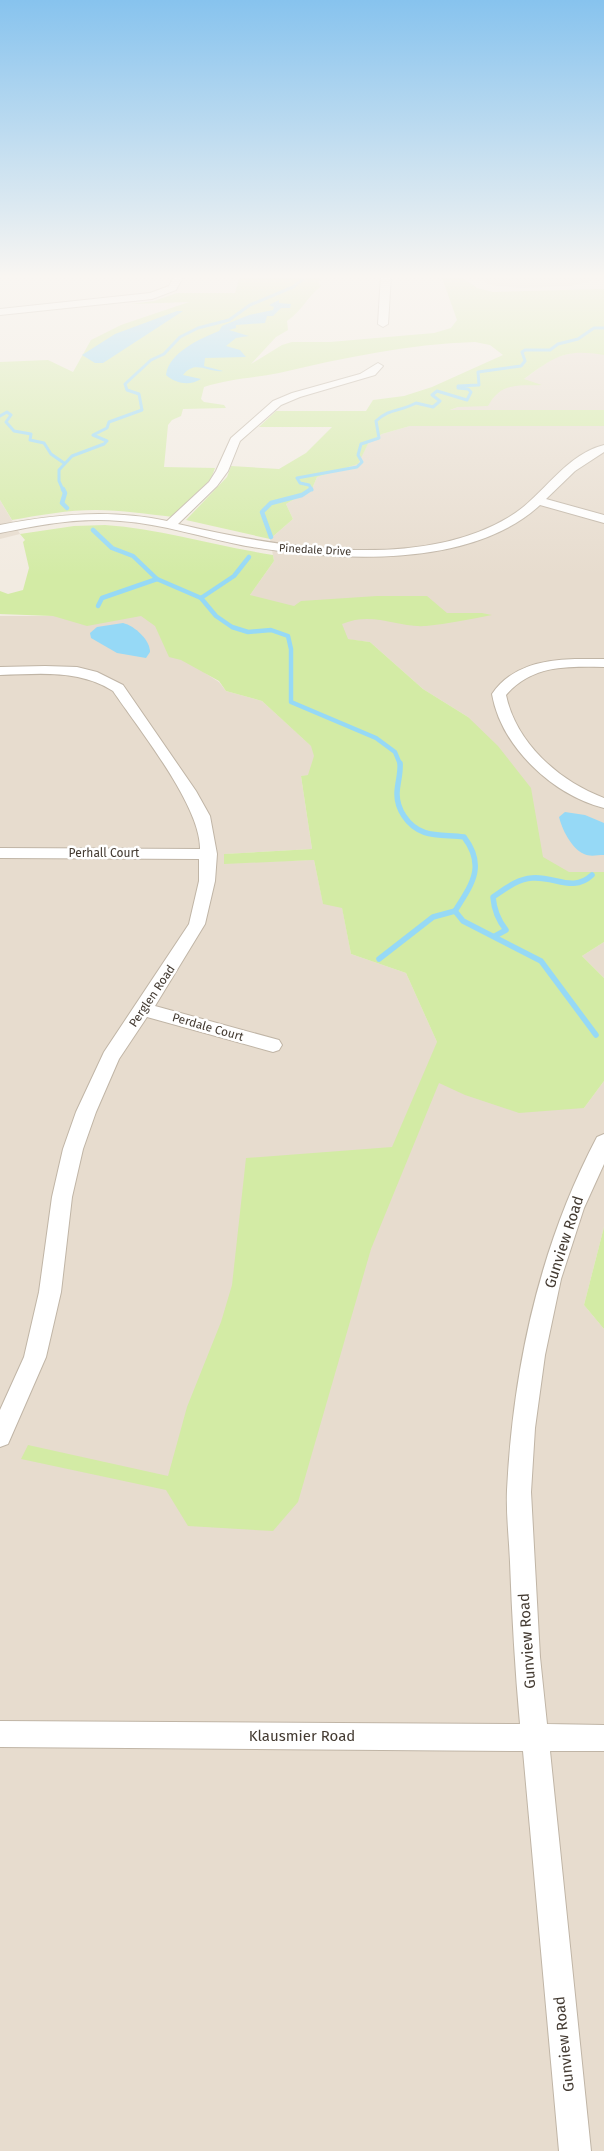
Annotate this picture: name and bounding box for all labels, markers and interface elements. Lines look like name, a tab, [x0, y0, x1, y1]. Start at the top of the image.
street label: Pinedale Drive	[279, 542, 351, 558]
street label: Perhall Court	[69, 846, 140, 860]
street label: Perglen Road	[126, 962, 178, 1030]
street label: Perdale Court	[171, 1010, 246, 1044]
street label: Gunview Road	[541, 1194, 587, 1290]
street label: Gunview Road	[515, 1592, 539, 1690]
street label: Klausmier Road	[249, 1727, 355, 1745]
street label: Gunview Road	[550, 1995, 578, 2093]

